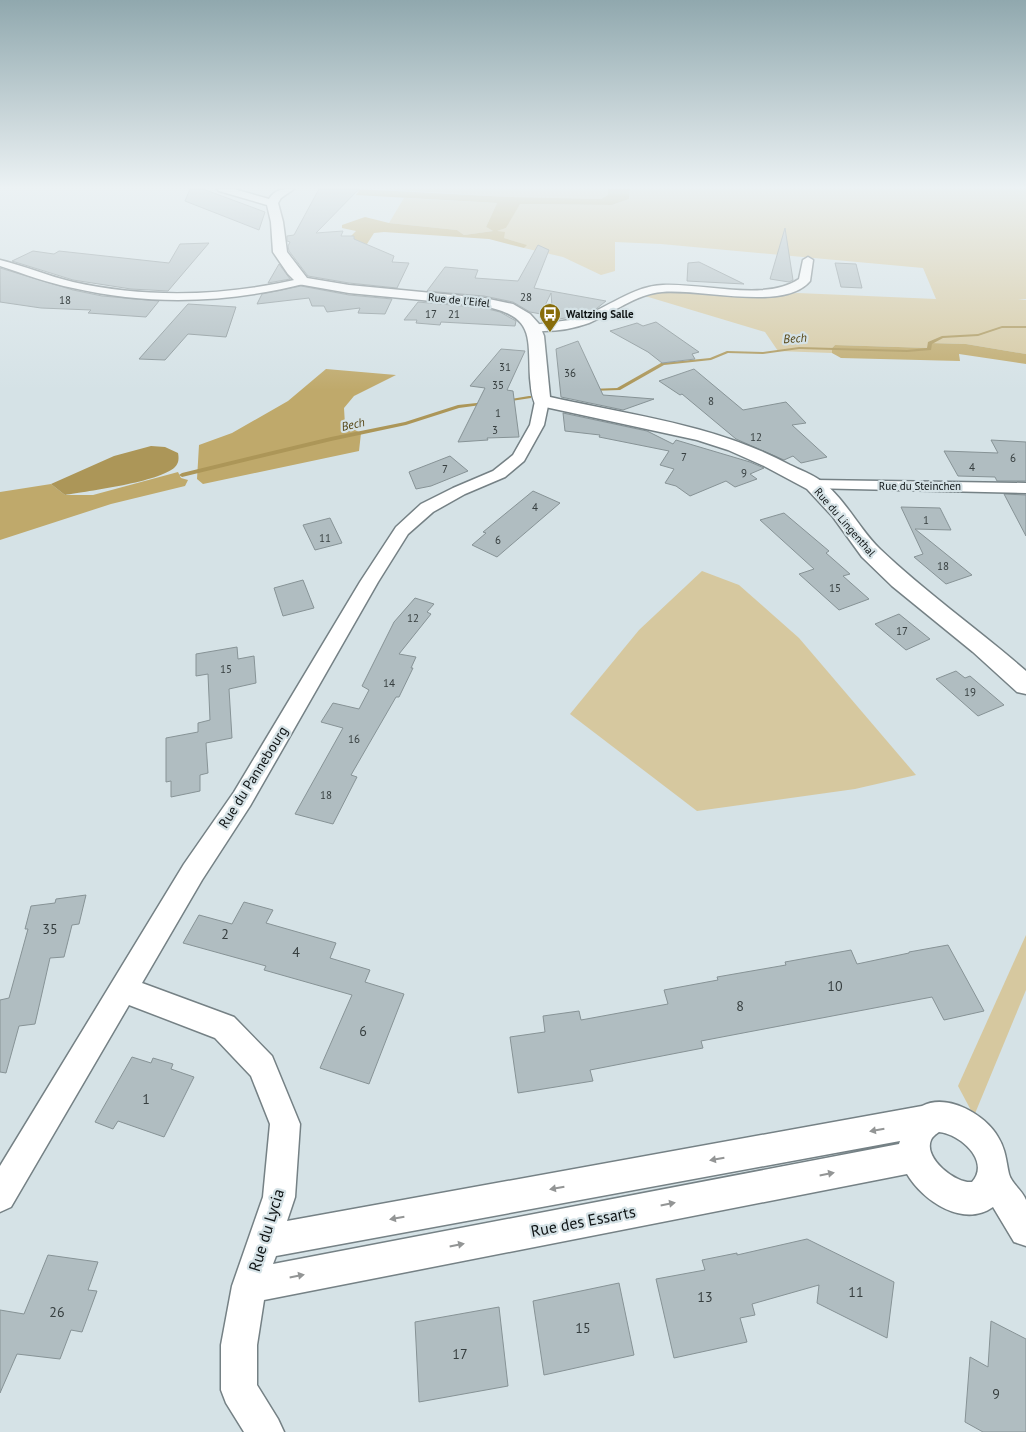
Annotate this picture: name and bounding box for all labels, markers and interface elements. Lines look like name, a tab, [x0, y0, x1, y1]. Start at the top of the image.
street label: Rue de l'Eifel	[427, 290, 491, 310]
house number: 28	[520, 290, 532, 304]
house number: 18	[59, 293, 71, 307]
bus stop icon: Waltzing Salle	[538, 302, 562, 333]
house number: 17	[425, 307, 437, 321]
house number: 21	[448, 307, 460, 321]
place label: Waltzing Salle	[566, 307, 634, 321]
water label: Bech	[783, 330, 807, 346]
house number: 31	[499, 360, 511, 374]
house number: 36	[564, 366, 576, 380]
house number: 35	[492, 378, 504, 392]
house number: 8	[708, 394, 714, 408]
house number: 1	[495, 406, 501, 420]
water label: Bech	[340, 414, 366, 434]
house number: 3	[492, 423, 498, 437]
house number: 12	[750, 430, 762, 444]
house number: 7	[681, 450, 687, 464]
house number: 6	[1010, 451, 1016, 465]
house number: 4	[969, 460, 975, 474]
house number: 7	[442, 462, 448, 476]
house number: 9	[741, 466, 747, 480]
street label: Rue du Steinchen	[879, 479, 961, 493]
street label: Rue du Lingenthal	[811, 485, 879, 560]
house number: 4	[532, 500, 538, 514]
house number: 1	[923, 513, 929, 527]
house number: 11	[319, 531, 331, 545]
house number: 6	[495, 533, 501, 547]
house number: 18	[937, 559, 949, 573]
house number: 15	[829, 581, 841, 595]
house number: 12	[407, 611, 419, 625]
house number: 17	[896, 624, 908, 638]
house number: 15	[220, 662, 232, 676]
house number: 14	[383, 676, 395, 690]
house number: 19	[964, 685, 976, 699]
street label: Rue du Pannebourg	[214, 723, 292, 831]
house number: 16	[348, 732, 360, 746]
house number: 18	[320, 788, 332, 802]
house number: 35	[42, 920, 58, 938]
house number: 2	[221, 925, 229, 943]
house number: 4	[292, 943, 300, 961]
house number: 10	[827, 977, 843, 995]
house number: 8	[736, 997, 744, 1015]
house number: 6	[359, 1022, 367, 1040]
house number: 1	[142, 1090, 150, 1108]
one-way arrow	[868, 1126, 884, 1134]
one-way arrow	[708, 1156, 724, 1164]
one-way arrow	[820, 1169, 836, 1177]
one-way arrow	[548, 1185, 564, 1193]
street label: Rue du Lycia	[244, 1186, 288, 1274]
one-way arrow	[660, 1200, 676, 1208]
street label: Rue des Essarts	[529, 1201, 637, 1241]
one-way arrow	[389, 1214, 405, 1222]
one-way arrow	[449, 1241, 465, 1249]
one-way arrow	[290, 1272, 306, 1280]
house number: 11	[848, 1283, 864, 1301]
house number: 13	[697, 1288, 713, 1306]
house number: 26	[49, 1303, 65, 1321]
house number: 15	[575, 1319, 591, 1337]
house number: 17	[452, 1345, 468, 1363]
house number: 9	[992, 1385, 1000, 1403]

